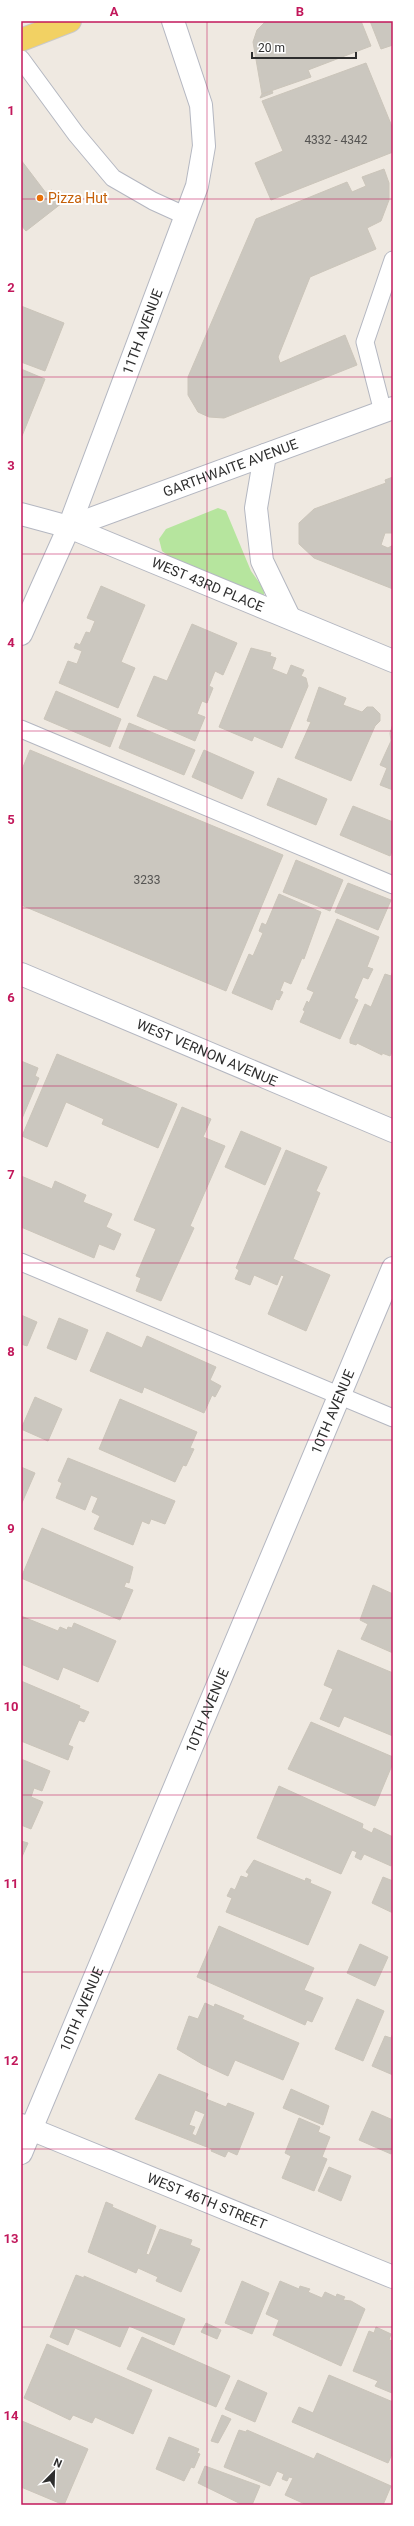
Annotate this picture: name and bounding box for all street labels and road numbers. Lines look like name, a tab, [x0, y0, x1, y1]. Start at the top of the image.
street label: 11TH AVENUE	[119, 287, 166, 377]
street label: GARTHWAITE AVENUE	[161, 436, 300, 500]
street label: WEST 43RD PLACE	[149, 554, 266, 615]
street label: WEST VERNON AVENUE	[134, 1016, 280, 1089]
street label: 10TH AVENUE	[308, 1367, 357, 1456]
street label: 10TH AVENUE	[182, 1666, 232, 1755]
street label: 10TH AVENUE	[57, 1965, 106, 2054]
street label: WEST 46TH STREET	[145, 2169, 270, 2233]

